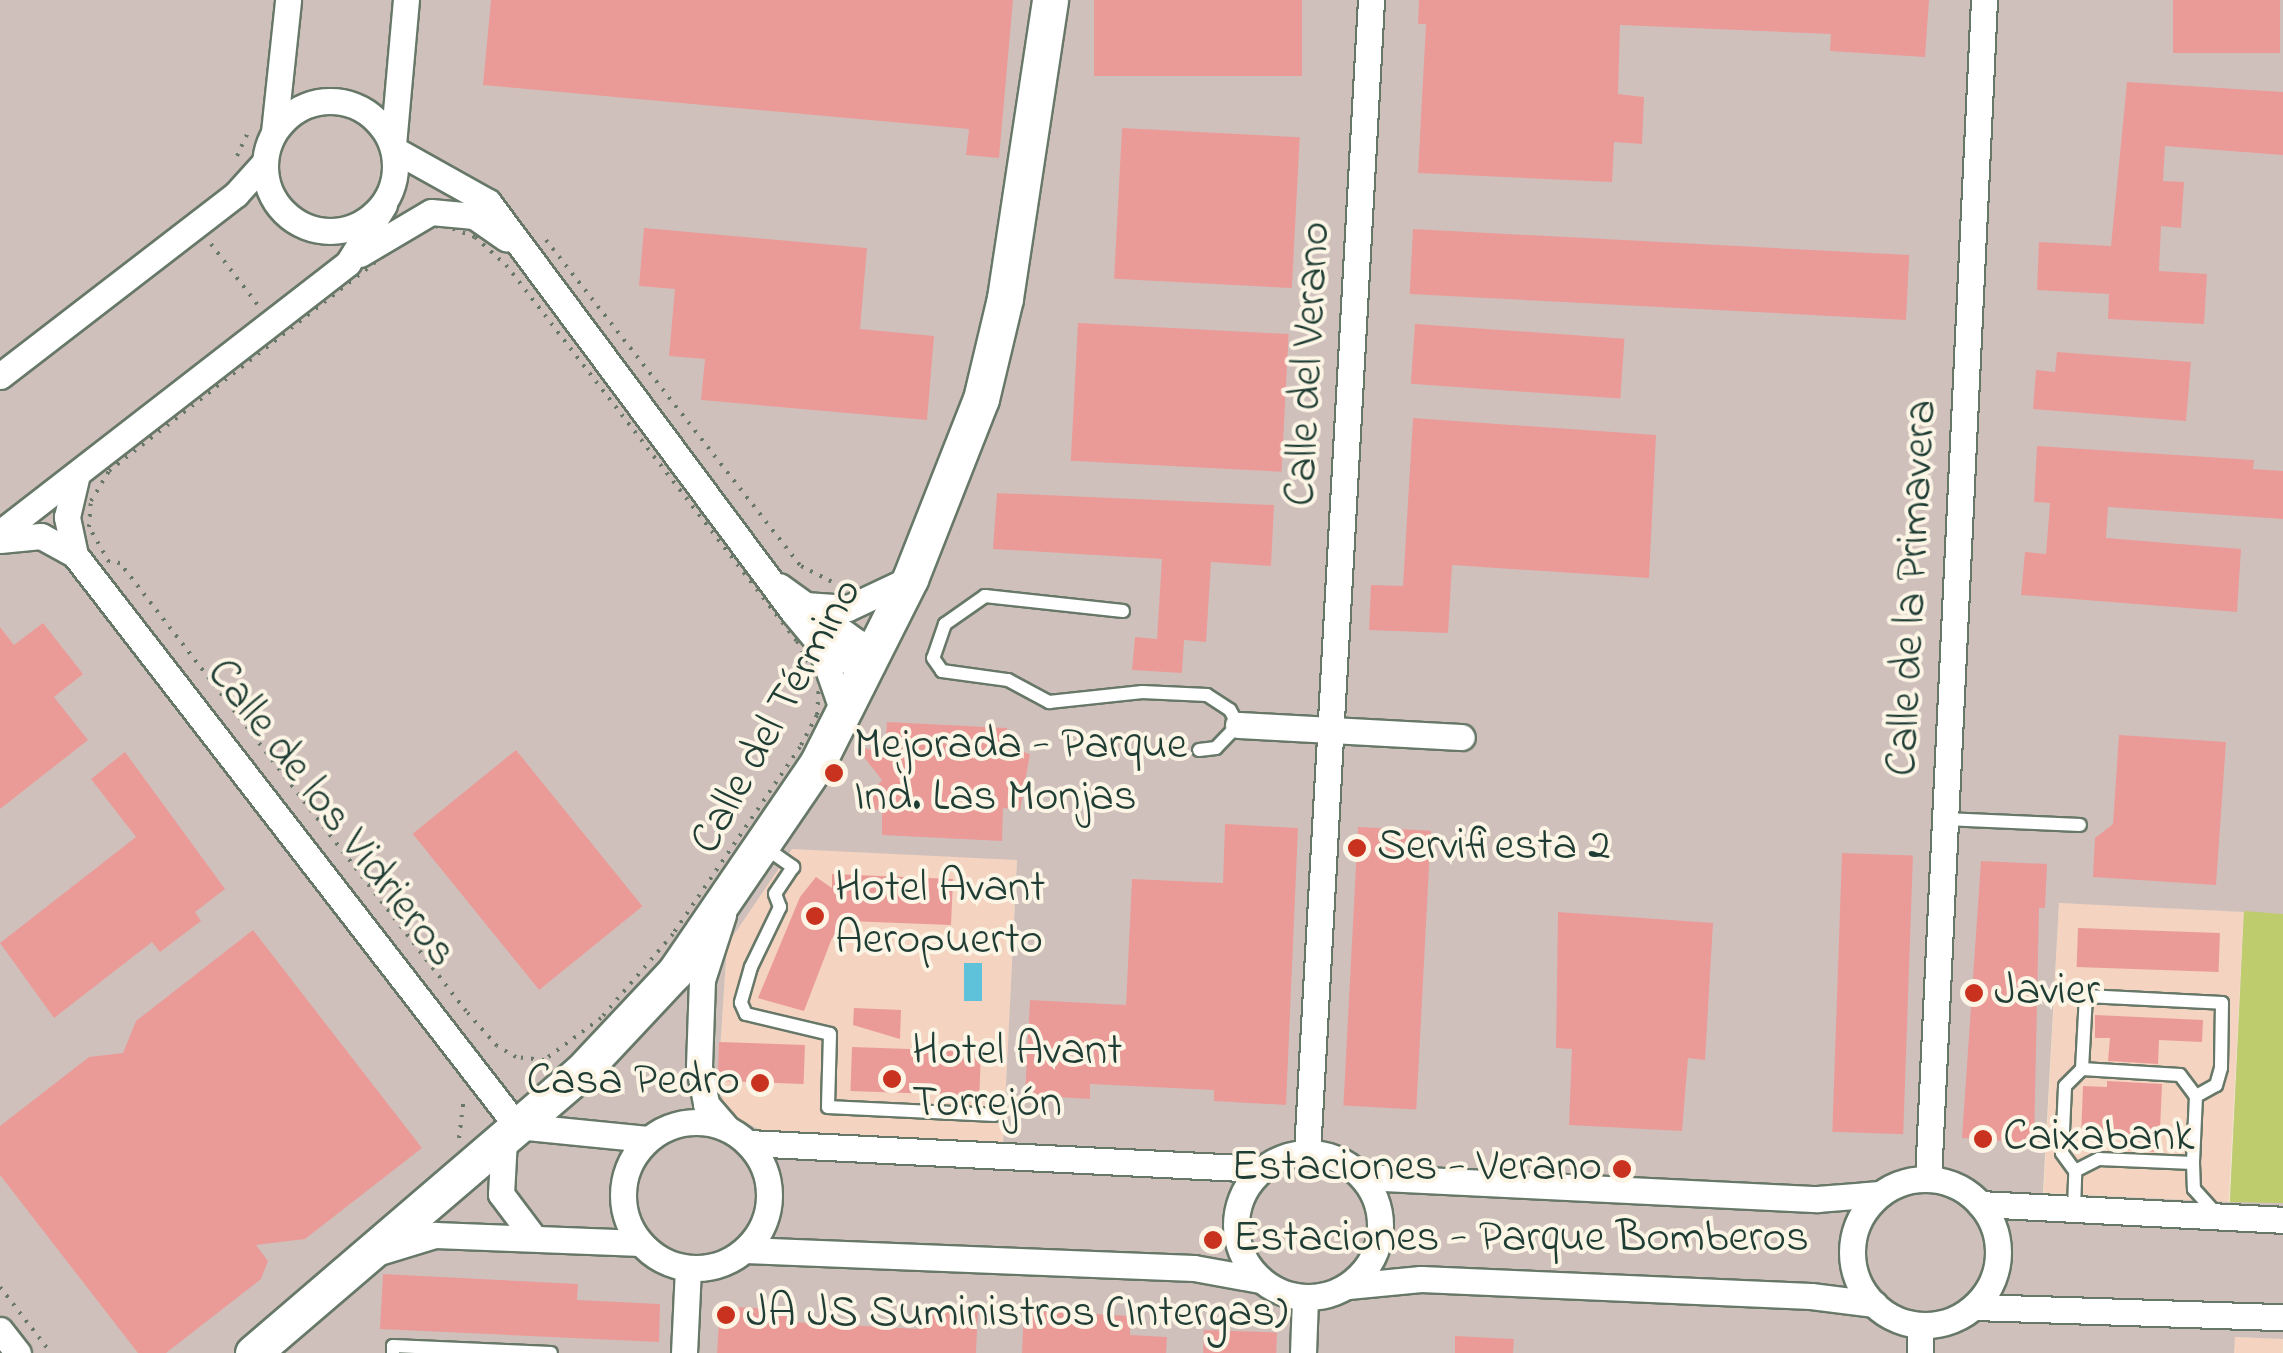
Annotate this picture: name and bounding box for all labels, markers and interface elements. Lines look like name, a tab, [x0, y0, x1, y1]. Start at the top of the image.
street label: Calle del Verano	[1276, 220, 1344, 508]
street label: Calle de la Primavera	[1877, 398, 1951, 778]
street label: Calle del Término	[680, 570, 876, 864]
street label: Calle de los Vidrieros	[193, 649, 467, 979]
place label: Mejorada - Parque Ind. Las Monjas	[854, 720, 1187, 826]
marker: Mejorada - Parque Ind. Las Monjas	[823, 762, 845, 784]
place label: Servifiesta 2	[1377, 821, 1611, 875]
marker: Servifiesta 2	[1346, 837, 1368, 859]
place label: Hotel Avant Aeropuerto	[835, 863, 1045, 969]
marker: Hotel Avant Aeropuerto	[804, 905, 826, 927]
place label: Javier	[1994, 966, 2100, 1020]
marker: Javier	[1963, 982, 1985, 1004]
place label: Hotel Avant Torrejón	[912, 1026, 1122, 1132]
place label: Casa Pedro	[526, 1056, 740, 1110]
marker: Hotel Avant Torrejón	[881, 1068, 903, 1090]
marker: Casa Pedro	[749, 1072, 771, 1094]
place label: Caixabank	[2003, 1112, 2195, 1166]
marker: Caixabank	[1972, 1128, 1994, 1150]
place label: Estaciones - Verano	[1231, 1142, 1602, 1196]
marker: Estaciones - Verano	[1611, 1158, 1633, 1180]
place label: Estaciones - Parque Bomberos	[1233, 1213, 1809, 1267]
marker: Estaciones - Parque Bomberos	[1202, 1229, 1224, 1251]
place label: JA JS Suministros (Intergas)	[746, 1288, 1288, 1342]
marker: JA JS Suministros (Intergas)	[715, 1304, 737, 1326]

